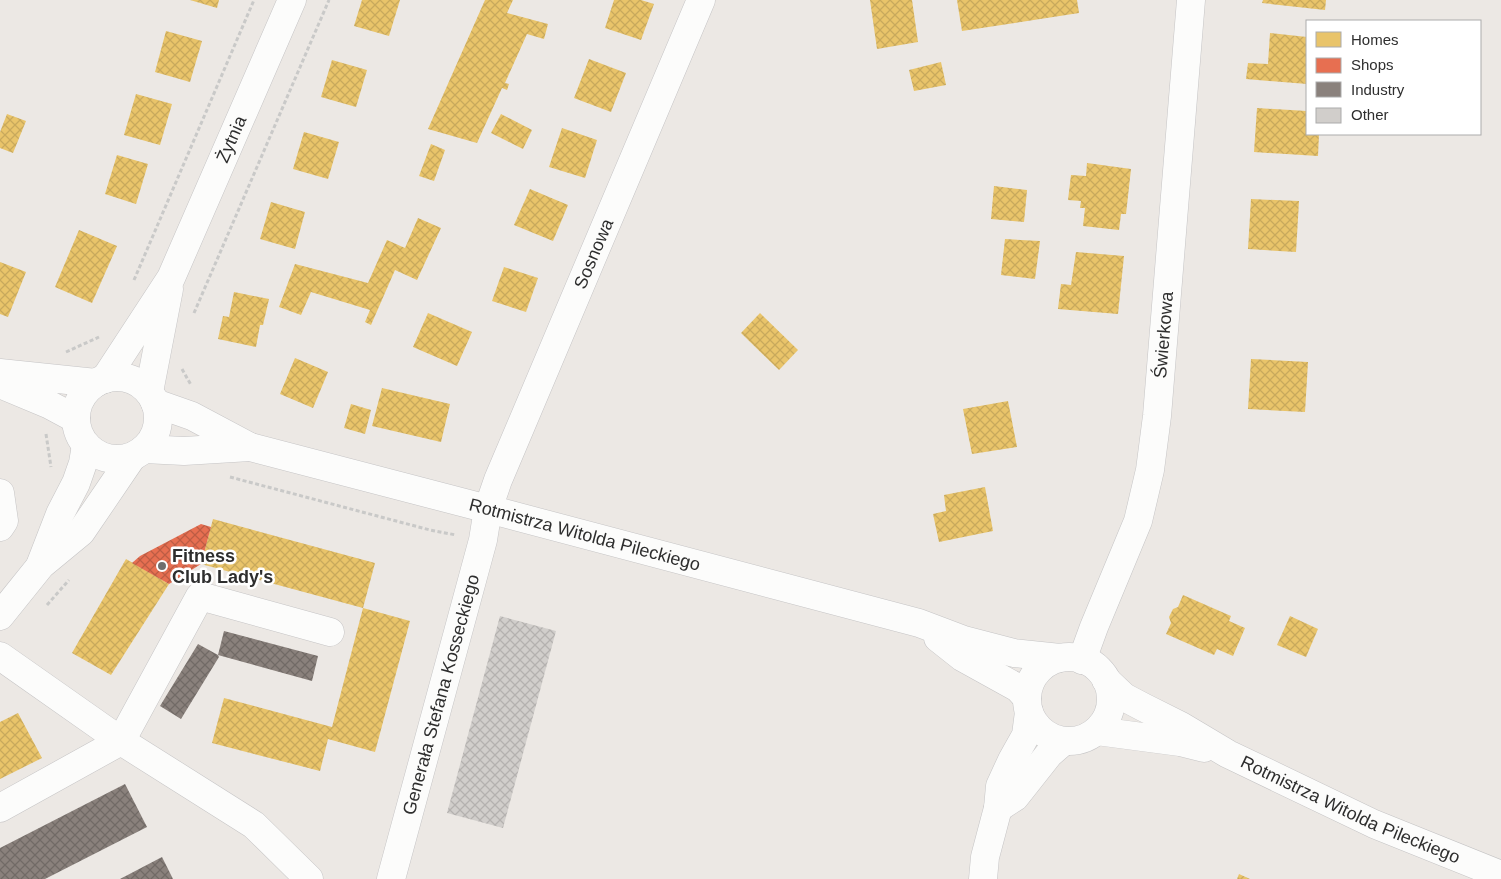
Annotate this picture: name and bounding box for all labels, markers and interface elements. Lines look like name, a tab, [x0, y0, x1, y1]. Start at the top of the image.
legend	[1306, 20, 1481, 135]
text: Homes	[1351, 31, 1399, 48]
text: Shops	[1351, 56, 1394, 73]
text: Industry	[1351, 81, 1405, 98]
text: Other	[1351, 106, 1389, 123]
street label: Żytnia	[212, 112, 251, 166]
street label: Sosnowa	[570, 215, 618, 292]
street label: Świerkowa	[1149, 290, 1177, 379]
street label: Rotmistrza Witolda Pileckiego	[467, 495, 702, 575]
place label: Fitness Club Lady's	[172, 546, 273, 587]
marker: Fitness Club Lady's	[156, 560, 168, 572]
street label: Generała Stefana Kosseckiego	[399, 572, 483, 817]
street label: Rotmistrza Witolda Pileckiego	[1238, 752, 1463, 867]

